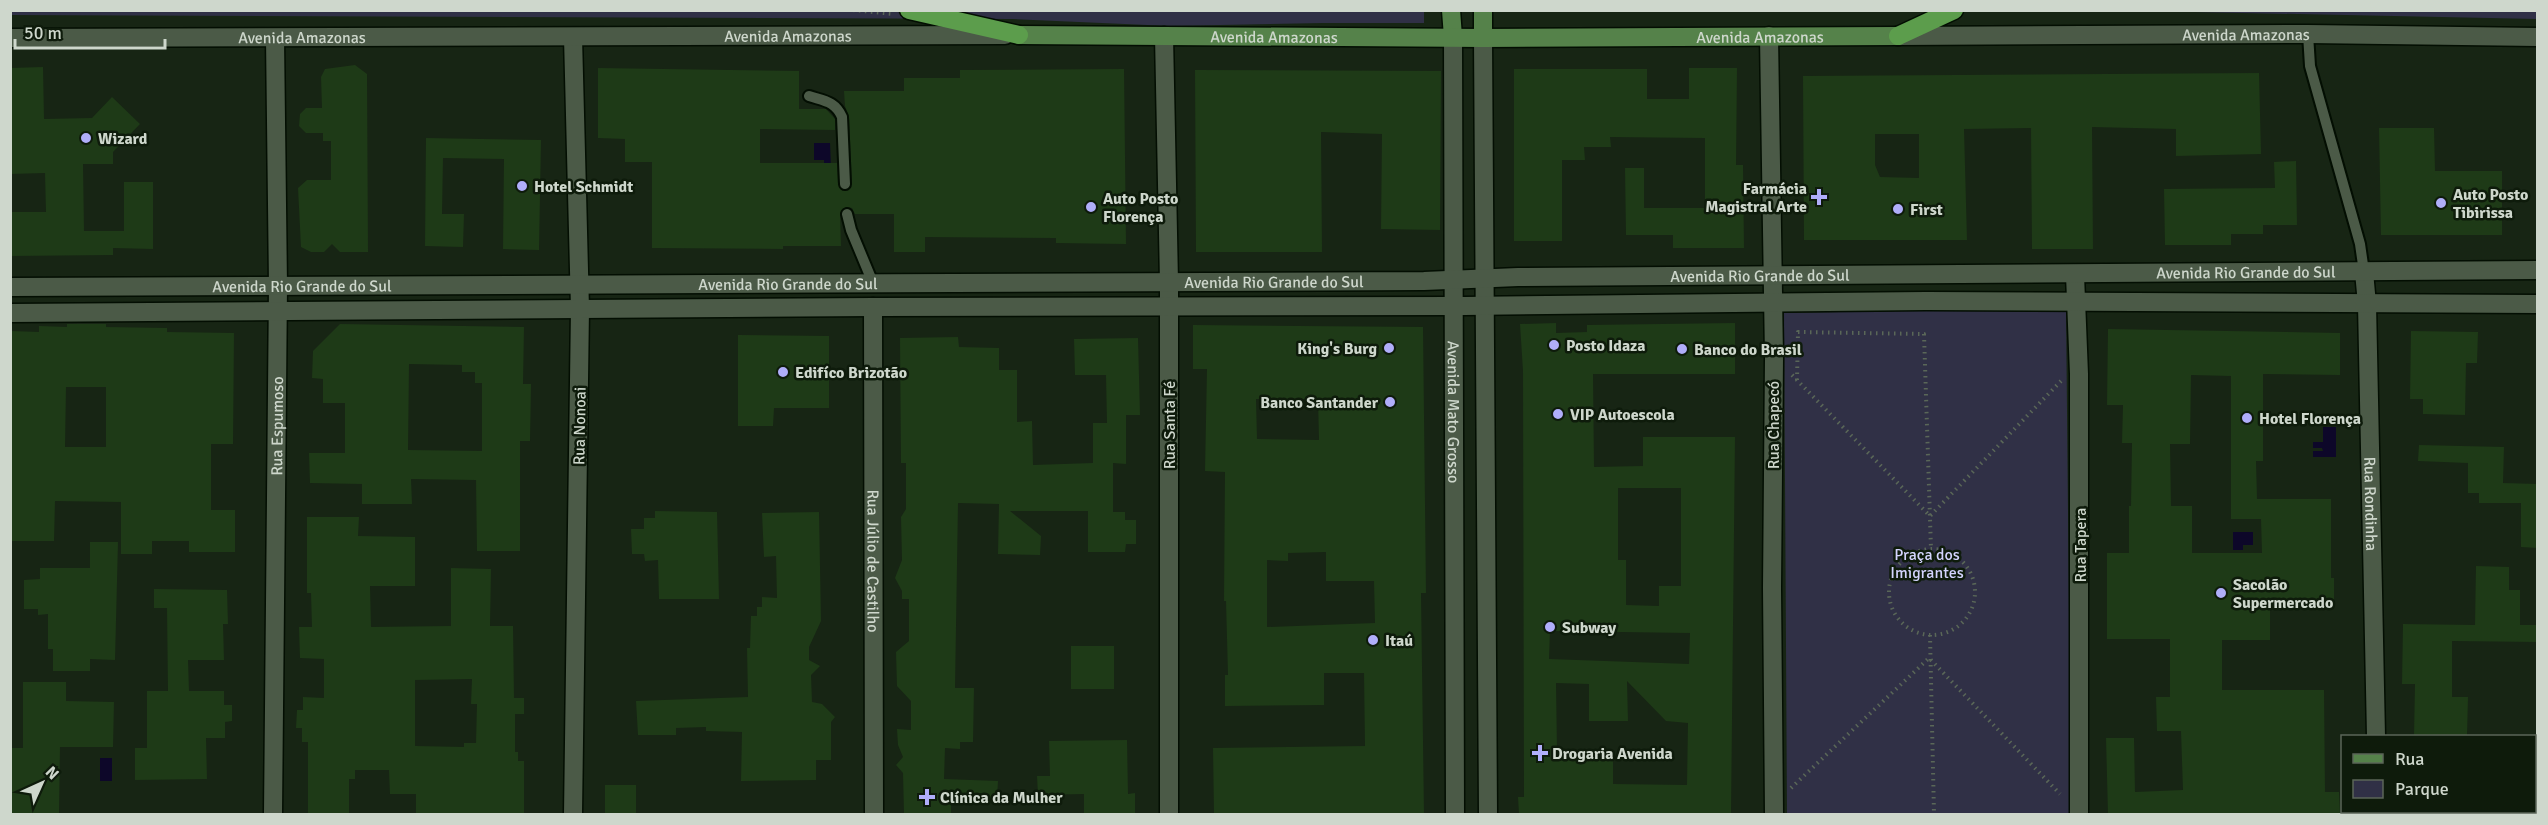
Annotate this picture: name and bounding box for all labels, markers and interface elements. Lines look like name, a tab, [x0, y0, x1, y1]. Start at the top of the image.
scale bar	[15, 12, 165, 50]
text: 50 m	[24, 22, 62, 44]
street label: Avenida Amazonas	[2182, 25, 2310, 46]
street label: Avenida Amazonas	[724, 26, 852, 47]
street label: Avenida Amazonas	[1210, 27, 1338, 48]
street label: Avenida Amazonas	[1696, 27, 1824, 48]
street label: Avenida Amazonas	[238, 28, 366, 48]
place label: Wizard	[98, 129, 148, 149]
marker: Wizard	[79, 131, 93, 145]
place label: Hotel Schmidt	[534, 177, 633, 197]
marker: Hotel Schmidt	[515, 179, 529, 193]
place label: Farmácia Magistral Arte	[1705, 179, 1807, 217]
place label: Auto Posto Tibirissa	[2453, 185, 2528, 223]
place label: Auto Posto Florença	[1103, 189, 1178, 227]
marker: Farmácia Magistral Arte	[1812, 190, 1826, 204]
marker: Auto Posto Tibirissa	[2434, 196, 2448, 210]
marker: Auto Posto Florença	[1084, 200, 1098, 214]
place label: First	[1910, 200, 1943, 220]
marker: First	[1891, 202, 1905, 216]
street label: Avenida Rio Grande do Sul	[2156, 262, 2336, 284]
street label: Avenida Rio Grande do Sul	[1670, 266, 1850, 287]
street label: Avenida Rio Grande do Sul	[1184, 272, 1364, 293]
street label: Avenida Rio Grande do Sul	[698, 274, 878, 295]
street label: Avenida Rio Grande do Sul	[212, 276, 392, 297]
place label: Posto Idaza	[1566, 336, 1646, 356]
marker: Posto Idaza	[1547, 338, 1561, 352]
place label: King's Burg	[1297, 339, 1377, 359]
place label: Banco do Brasil	[1694, 340, 1802, 360]
marker: King's Burg	[1382, 341, 1396, 355]
street label: Avenida Mato Grosso	[1443, 341, 1463, 483]
marker: Banco do Brasil	[1675, 342, 1689, 356]
place label: Edifíco Brizotão	[795, 363, 907, 383]
marker: Edifíco Brizotão	[776, 365, 790, 379]
street label: Rua Espumoso	[267, 376, 288, 476]
street label: Rua Santa Fé	[1160, 381, 1180, 469]
street label: Rua Chapecó	[1764, 381, 1784, 469]
street label: Rua Nonoai	[569, 387, 591, 465]
place label: Banco Santander	[1260, 393, 1379, 413]
marker: Banco Santander	[1383, 395, 1397, 409]
place label: VIP Autoescola	[1570, 405, 1675, 425]
marker: VIP Autoescola	[1551, 407, 1565, 421]
place label: Hotel Florença	[2259, 409, 2361, 429]
marker: Hotel Florença	[2240, 411, 2254, 425]
street label: Rua Rondinha	[2359, 456, 2381, 551]
street label: Rua Júlio de Castilho	[862, 489, 883, 633]
street label: Rua Tapera	[2071, 508, 2091, 582]
park label: Praça dos Imigrantes	[1890, 545, 1964, 583]
place label: Sacolão Supermercado	[2233, 575, 2333, 613]
marker: Sacolão Supermercado	[2214, 586, 2228, 600]
place label: Subway	[1562, 618, 1616, 638]
marker: Subway	[1543, 620, 1557, 634]
place label: Itaú	[1385, 631, 1413, 651]
marker: Itaú	[1366, 633, 1380, 647]
legend	[2341, 735, 2536, 813]
place label: Drogaria Avenida	[1552, 744, 1673, 764]
marker: Drogaria Avenida	[1533, 746, 1547, 760]
text: Rua	[2395, 748, 2424, 770]
north arrow	[12, 753, 72, 813]
text: N	[41, 762, 63, 784]
text: Parque	[2395, 778, 2449, 800]
marker: Clínica da Mulher	[918, 788, 936, 806]
place label: Clínica da Mulher	[940, 788, 1063, 808]

